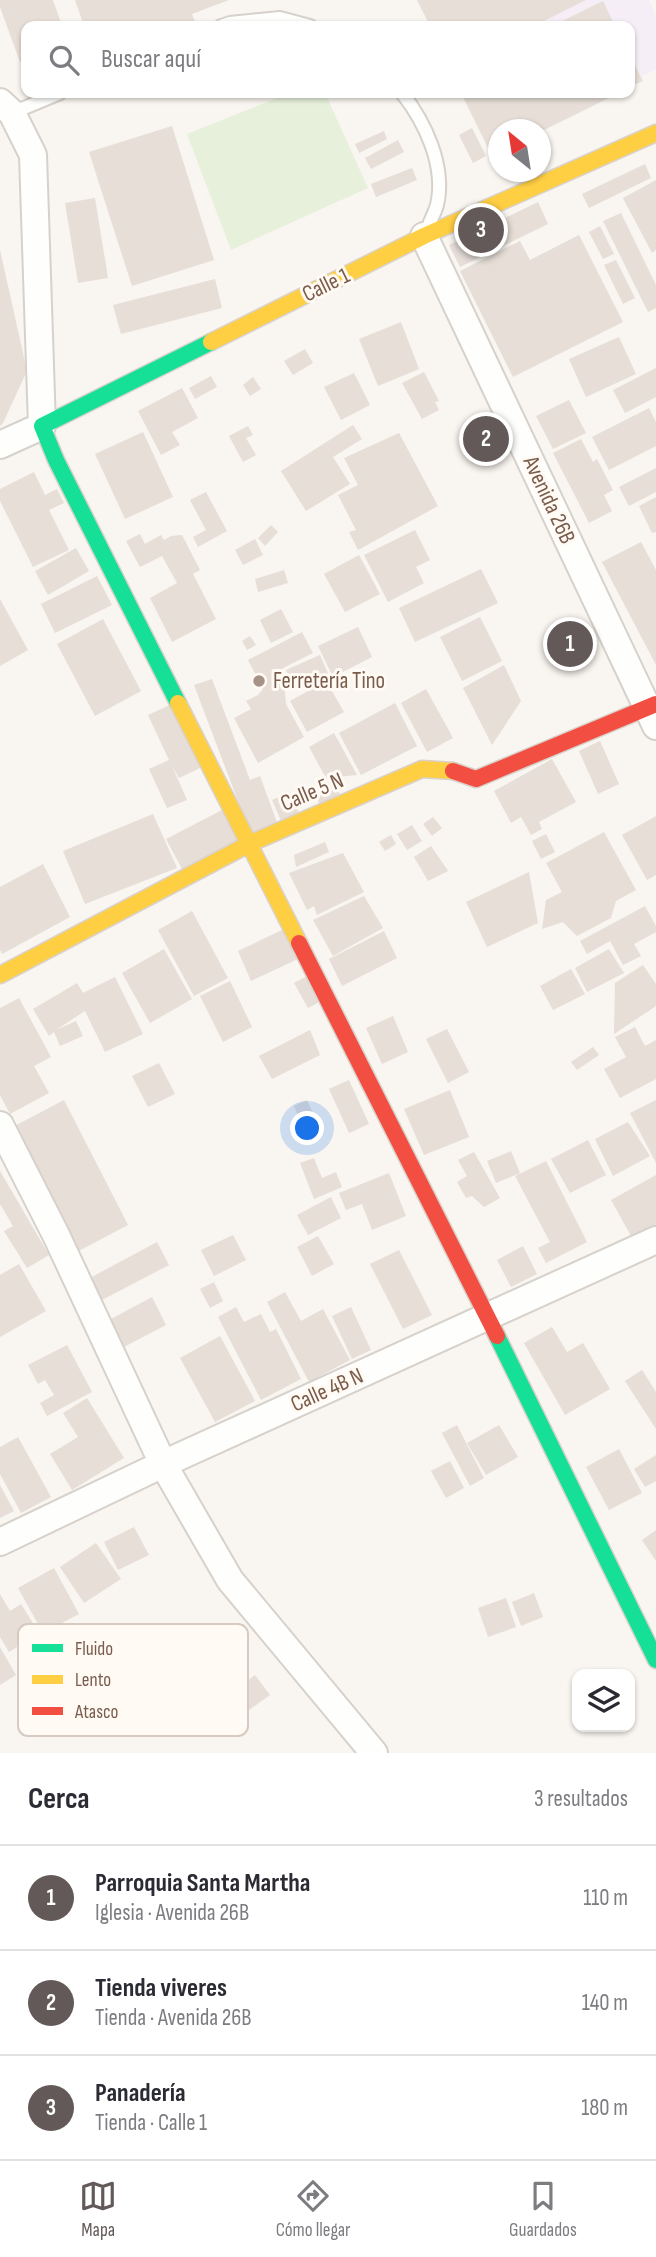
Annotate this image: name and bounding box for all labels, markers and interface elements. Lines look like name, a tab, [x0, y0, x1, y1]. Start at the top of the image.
search box	[21, 21, 635, 98]
icon: search	[45, 41, 83, 79]
text: Buscar aquí	[101, 44, 201, 75]
north arrow	[488, 119, 551, 182]
pin: 3	[458, 204, 504, 256]
street label: Calle 1	[298, 262, 354, 308]
pin: 2	[463, 413, 509, 465]
street label: Avenida 26B	[516, 451, 581, 548]
pin: 1	[547, 618, 593, 670]
place label: Ferretería Tino	[273, 667, 385, 695]
marker: Ferretería Tino	[251, 673, 267, 689]
street label: Calle 5 N	[276, 766, 348, 818]
your location	[290, 1111, 324, 1145]
street label: Calle 4B N	[286, 1362, 368, 1418]
legend	[18, 1624, 248, 1736]
text: Fluido	[75, 1638, 113, 1661]
text: Lento	[75, 1669, 111, 1692]
map controls	[572, 1669, 635, 1732]
button: layers	[572, 1669, 635, 1732]
text: Atasco	[74, 1701, 118, 1724]
text: Cerca	[28, 1781, 90, 1817]
text: 3 resultados	[534, 1785, 628, 1813]
text: Parroquia Santa Martha	[95, 1868, 310, 1899]
text: 1	[46, 1884, 56, 1912]
text: 110 m	[583, 1884, 628, 1912]
text: Iglesia · Avenida 26B	[95, 1899, 249, 1927]
text: Tienda viveres	[95, 1973, 227, 2004]
text: 2	[46, 1989, 56, 2017]
text: 140 m	[582, 1989, 628, 2017]
text: Tienda · Avenida 26B	[95, 2004, 252, 2032]
text: Panadería	[95, 2078, 186, 2109]
text: 3	[46, 2094, 56, 2122]
text: 180 m	[581, 2094, 628, 2122]
text: Tienda · Calle 1	[95, 2109, 207, 2137]
tab: Mapa	[79, 2177, 117, 2242]
tab: Cómo llegar	[276, 2177, 351, 2242]
tab: Guardados	[509, 2177, 577, 2242]

